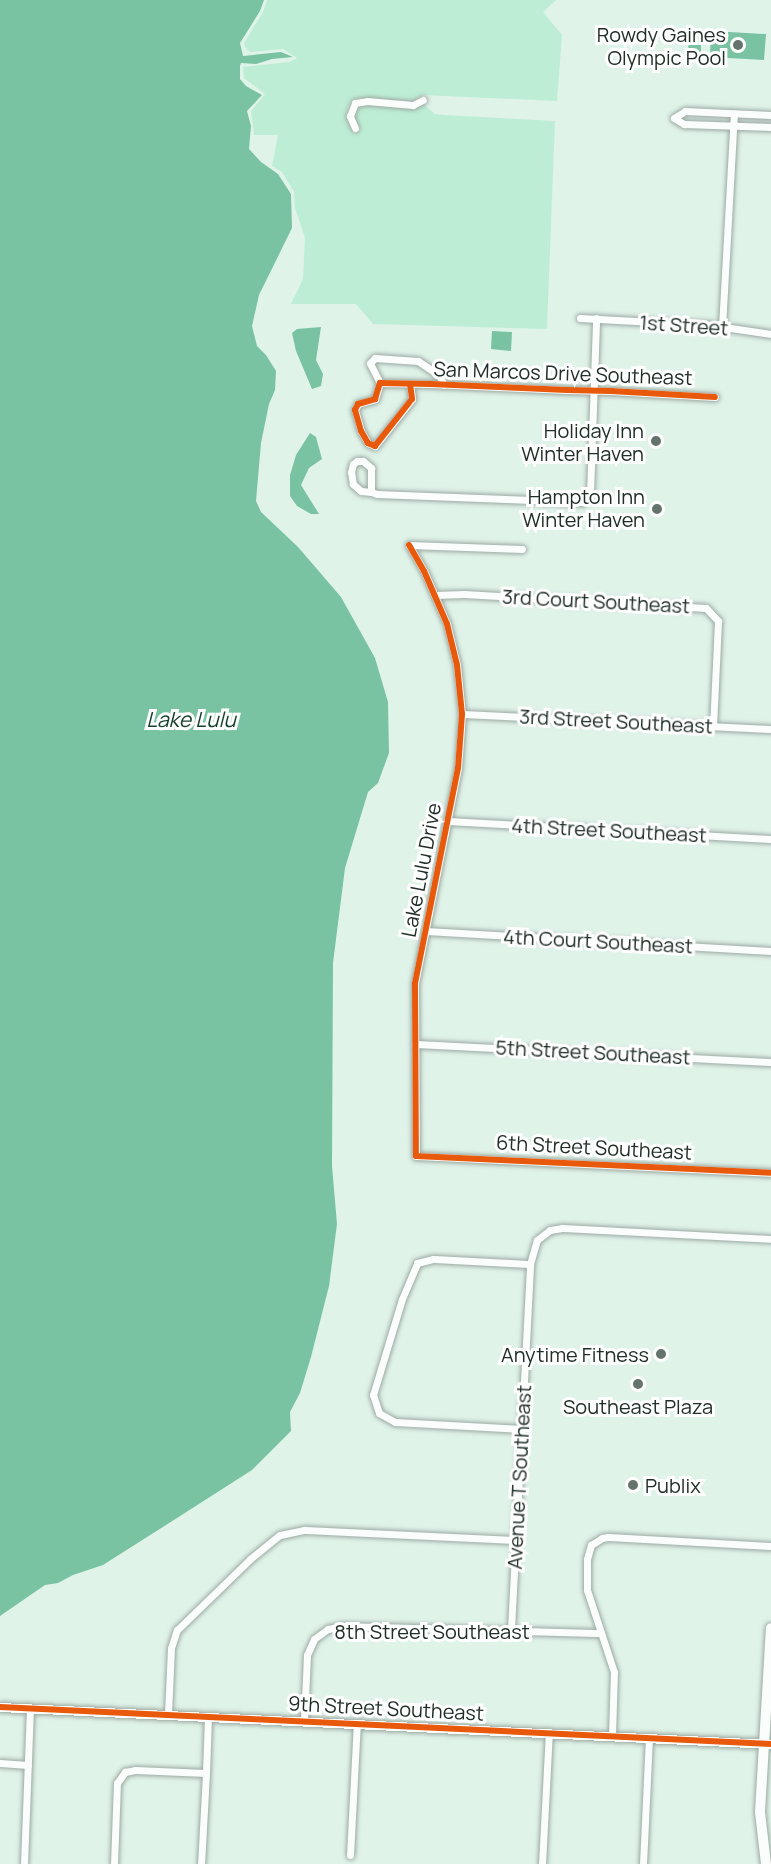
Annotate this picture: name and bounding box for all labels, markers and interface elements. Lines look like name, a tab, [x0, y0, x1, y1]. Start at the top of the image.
place label: Rowdy Gaines Olympic Pool	[597, 22, 726, 69]
marker: Rowdy Gaines Olympic Pool	[731, 38, 745, 52]
street label: 1st Street	[639, 310, 729, 340]
street label: San Marcos Drive Southeast	[433, 356, 693, 390]
place label: Holiday Inn Winter Haven	[521, 418, 644, 465]
marker: Holiday Inn Winter Haven	[649, 434, 663, 448]
place label: Hampton Inn Winter Haven	[522, 485, 645, 532]
marker: Hampton Inn Winter Haven	[650, 502, 664, 516]
street label: 3rd Court Southeast	[501, 584, 691, 618]
street label: 3rd Street Southeast	[519, 704, 713, 738]
water label: Lake Lulu	[146, 706, 236, 732]
street label: Lake Lulu Drive	[396, 801, 446, 939]
street label: 4th Street Southeast	[511, 813, 707, 847]
street label: 4th Court Southeast	[503, 924, 693, 958]
street label: 5th Street Southeast	[495, 1035, 691, 1069]
street label: 6th Street Southeast	[495, 1130, 693, 1164]
place label: Anytime Fitness	[501, 1342, 649, 1366]
marker: Anytime Fitness	[654, 1347, 668, 1361]
marker: Southeast Plaza	[631, 1377, 645, 1391]
street label: Avenue T Southeast	[502, 1384, 536, 1570]
place label: Southeast Plaza	[563, 1394, 713, 1418]
place label: Publix	[645, 1473, 701, 1497]
marker: Publix	[626, 1478, 640, 1492]
street label: 8th Street Southeast	[334, 1619, 530, 1643]
street label: 9th Street Southeast	[287, 1691, 485, 1725]

